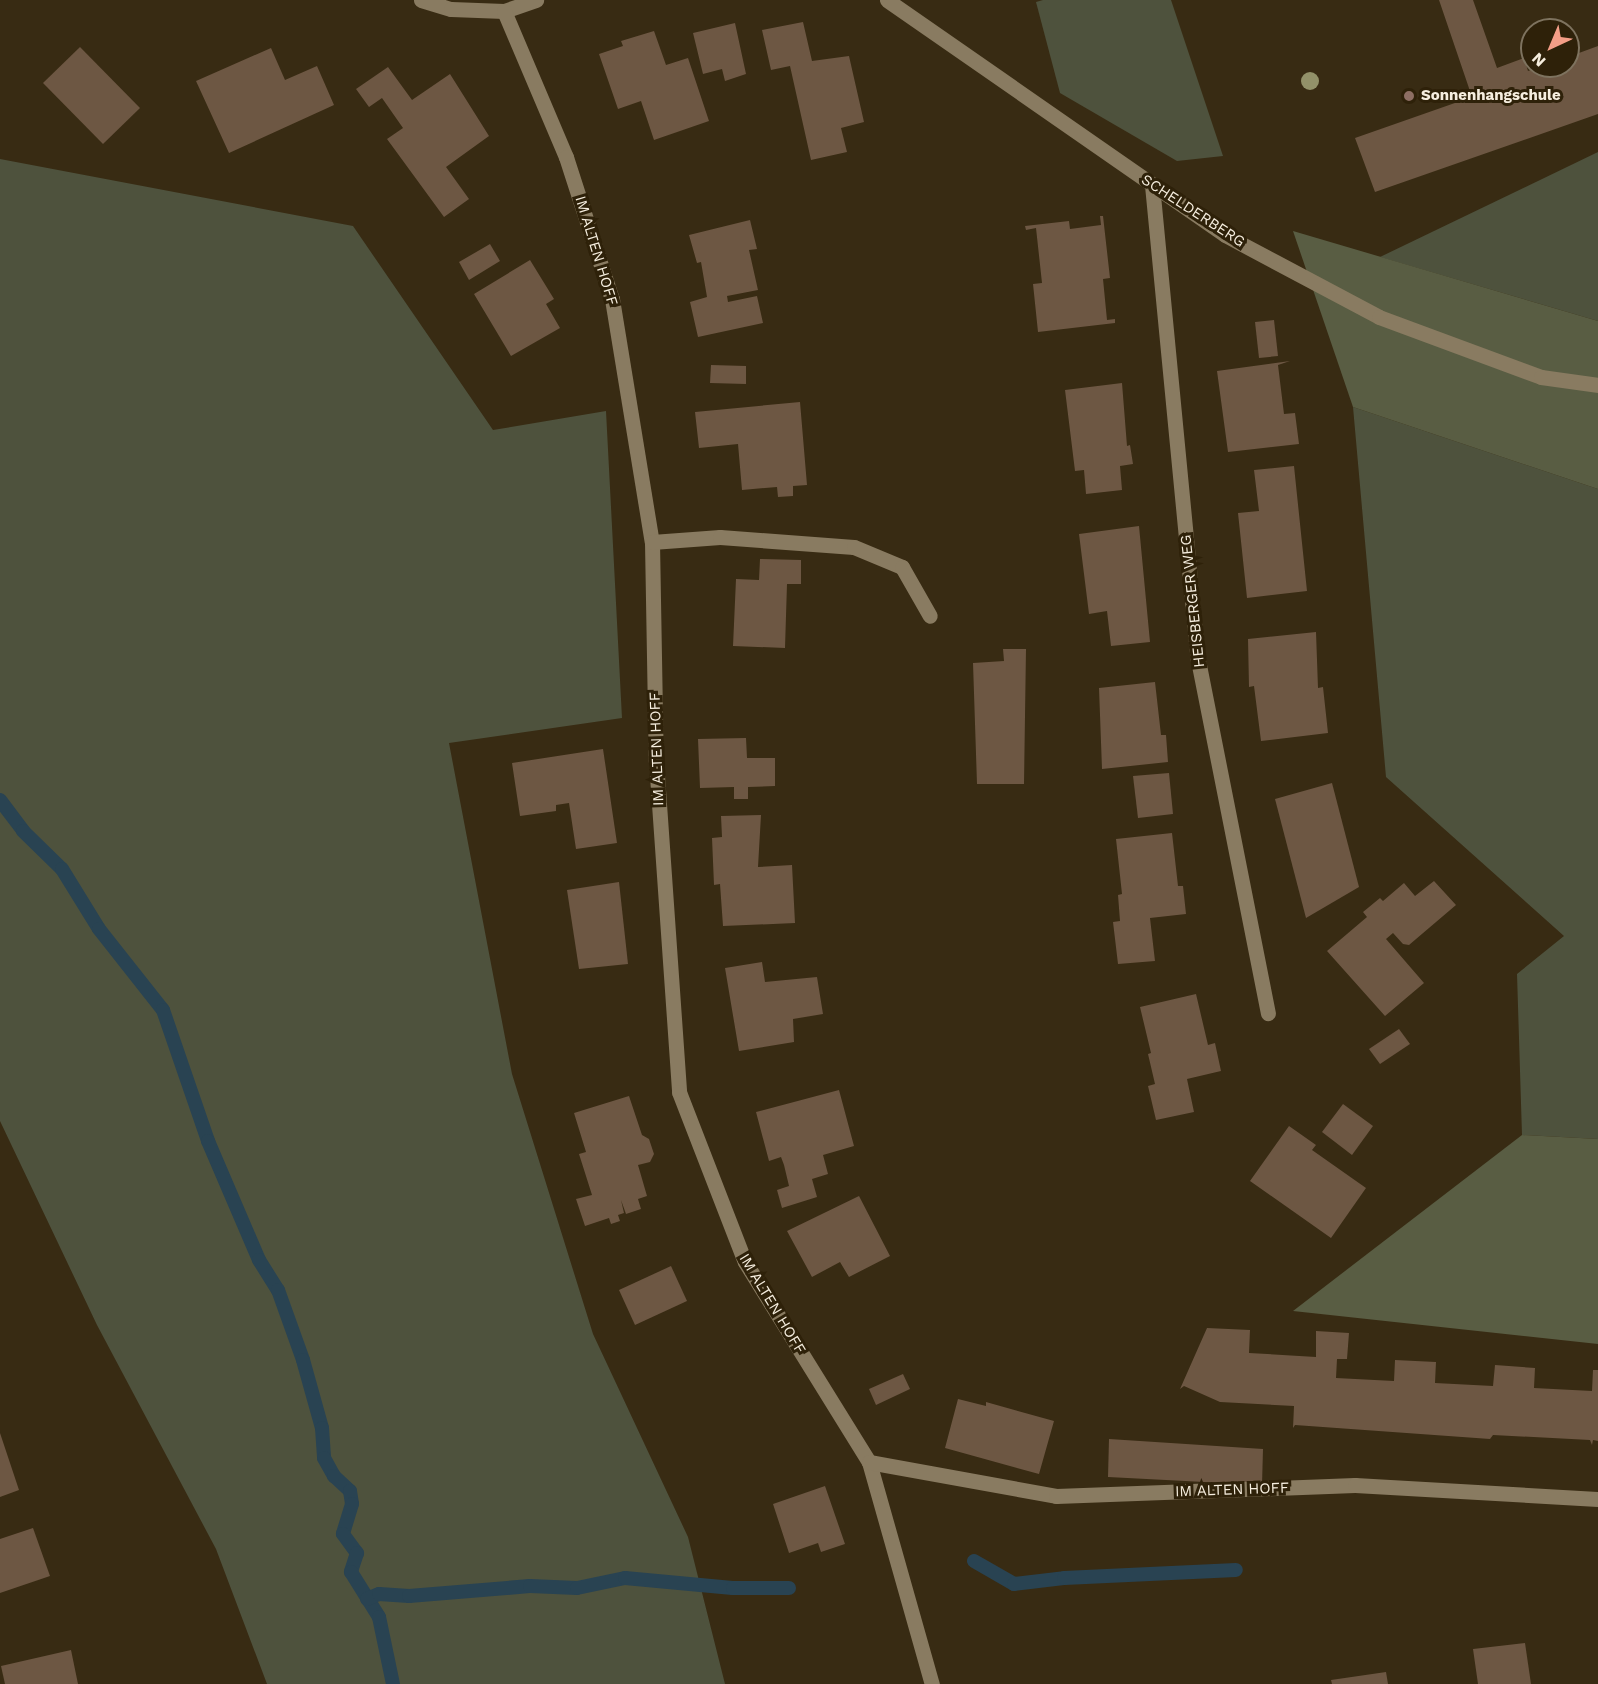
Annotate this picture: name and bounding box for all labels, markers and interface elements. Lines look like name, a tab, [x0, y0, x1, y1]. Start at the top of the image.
north arrow	[1520, 18, 1580, 78]
text: N	[1528, 49, 1549, 71]
place label: Sonnenhangschule	[1421, 87, 1561, 105]
marker: Sonnenhangschule	[1402, 89, 1416, 103]
street label: SCHELDERBERG	[1138, 171, 1248, 251]
street label: IM ALTEN HOFF	[571, 194, 621, 308]
street label: HEISBERGER WEG	[1177, 533, 1209, 669]
street label: IM ALTEN HOFF	[646, 691, 668, 807]
street label: IM ALTEN HOFF	[735, 1250, 809, 1358]
street label: IM ALTEN HOFF	[1174, 1479, 1290, 1501]

